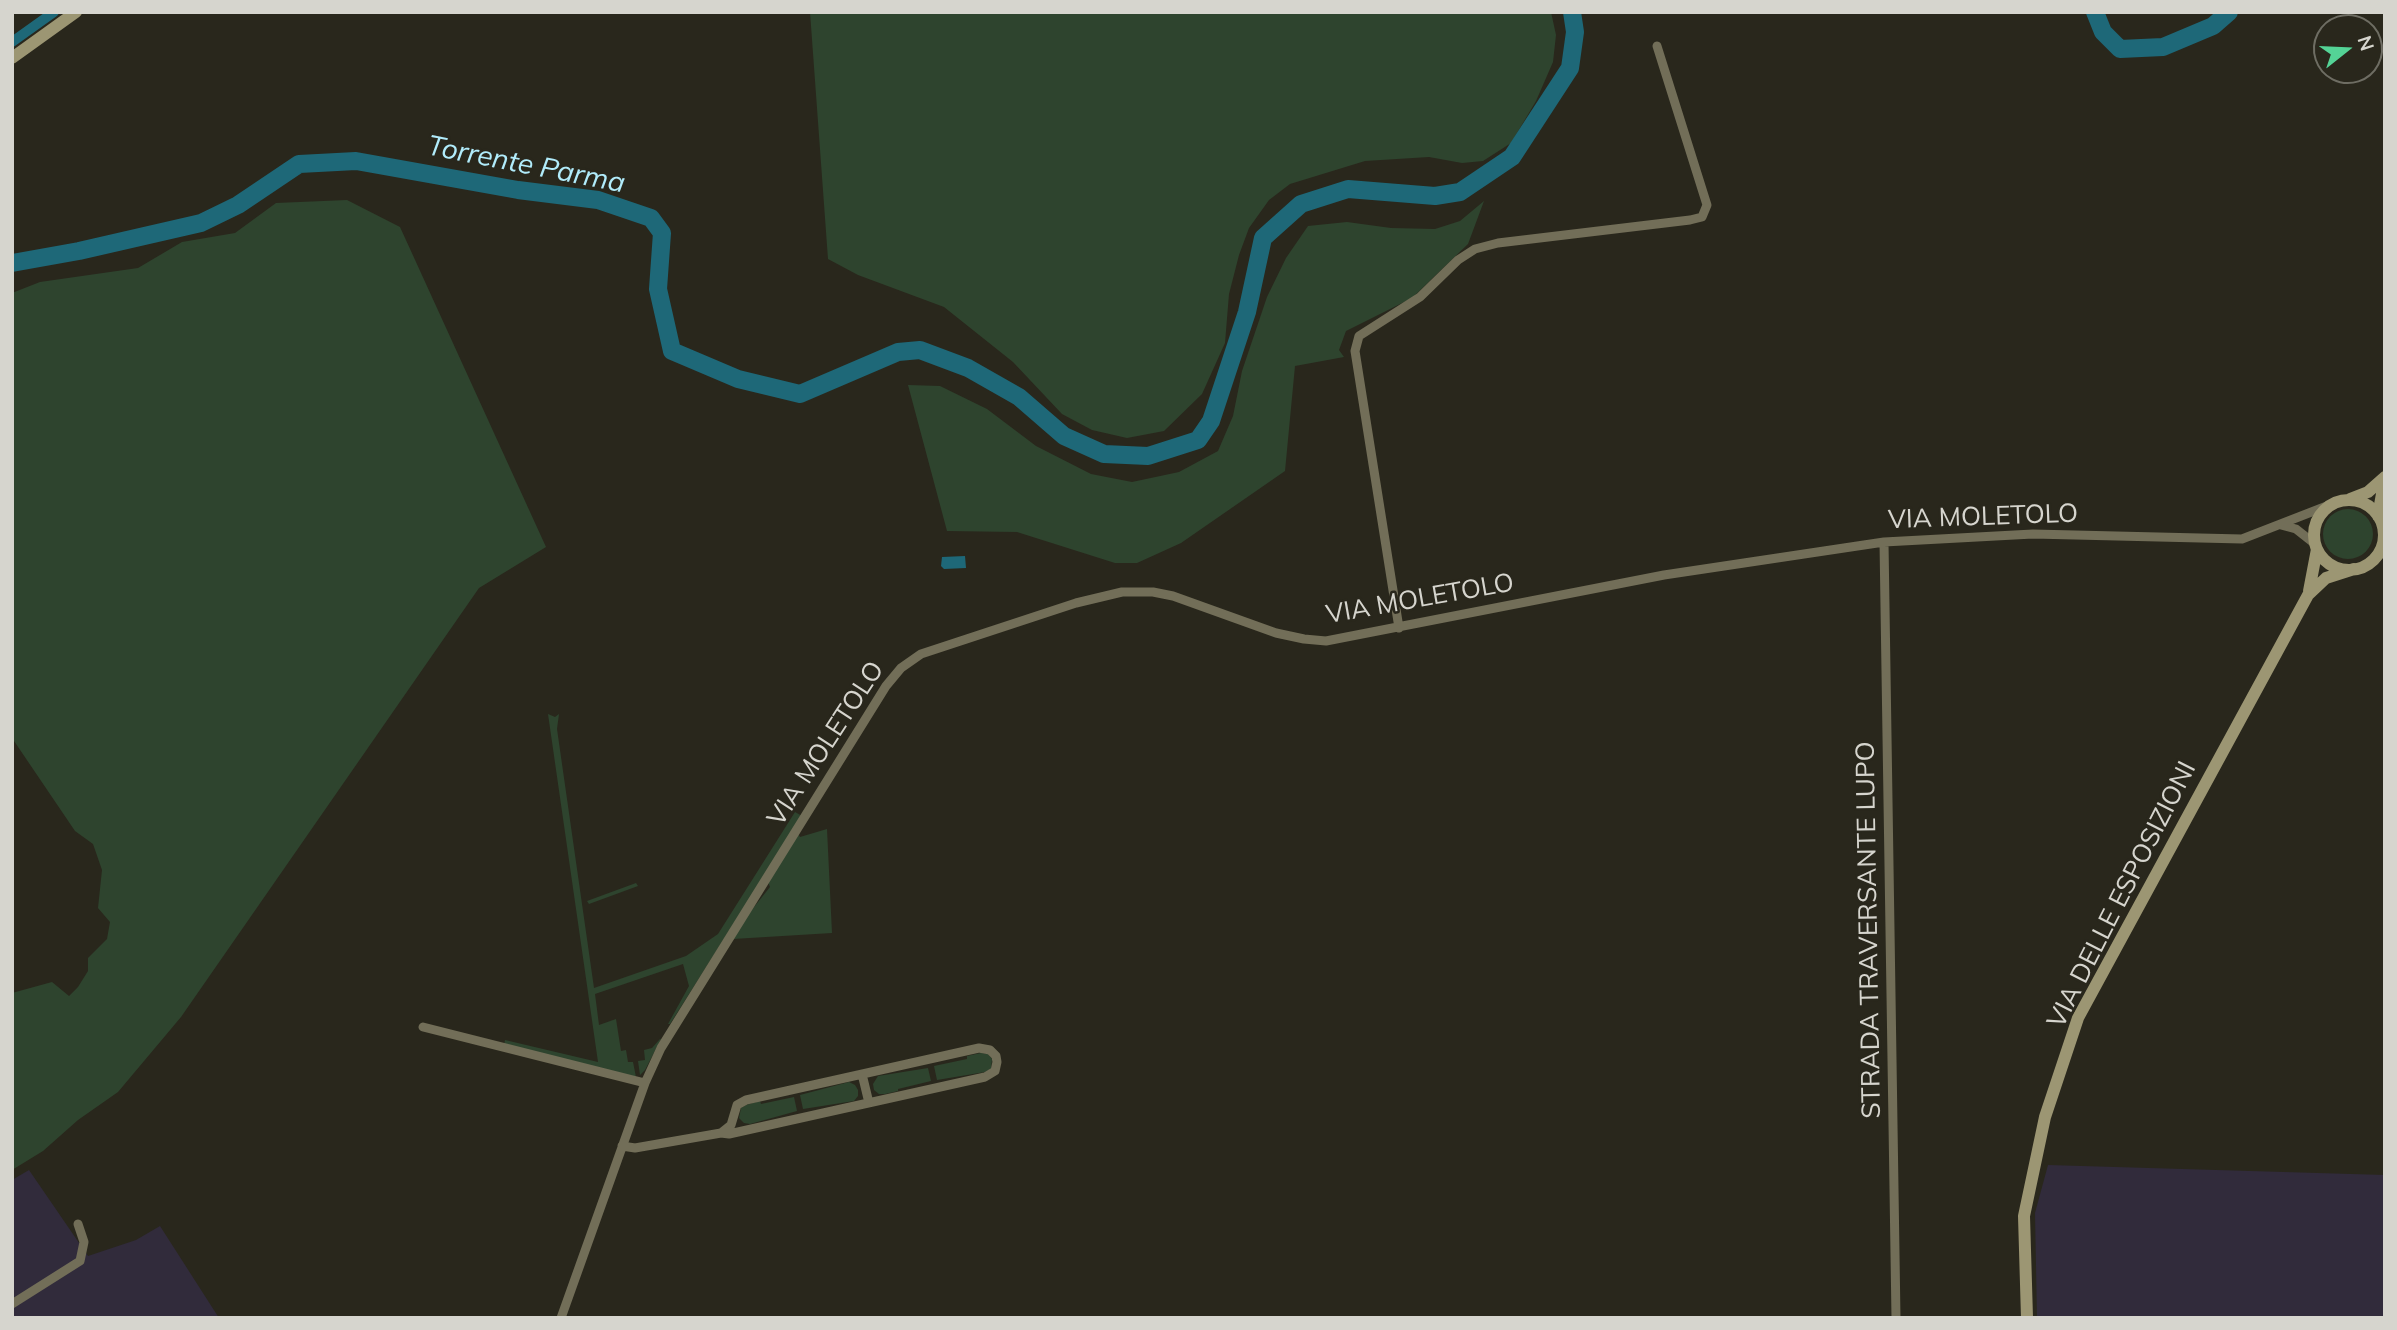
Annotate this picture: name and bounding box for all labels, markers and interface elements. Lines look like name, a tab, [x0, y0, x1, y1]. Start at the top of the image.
north arrow	[2313, 14, 2383, 84]
text: N	[2352, 33, 2380, 54]
water label: Torrente Parma	[424, 129, 628, 201]
street label: VIA MOLETOLO	[1887, 498, 2079, 536]
street label: VIA MOLETOLO	[1324, 567, 1516, 631]
street label: VIA MOLETOLO	[761, 656, 891, 832]
street label: STRADA TRAVERSANTE LUPO	[1850, 741, 1888, 1119]
street label: VIA DELLE ESPOSIZIONI	[2041, 756, 2203, 1034]

